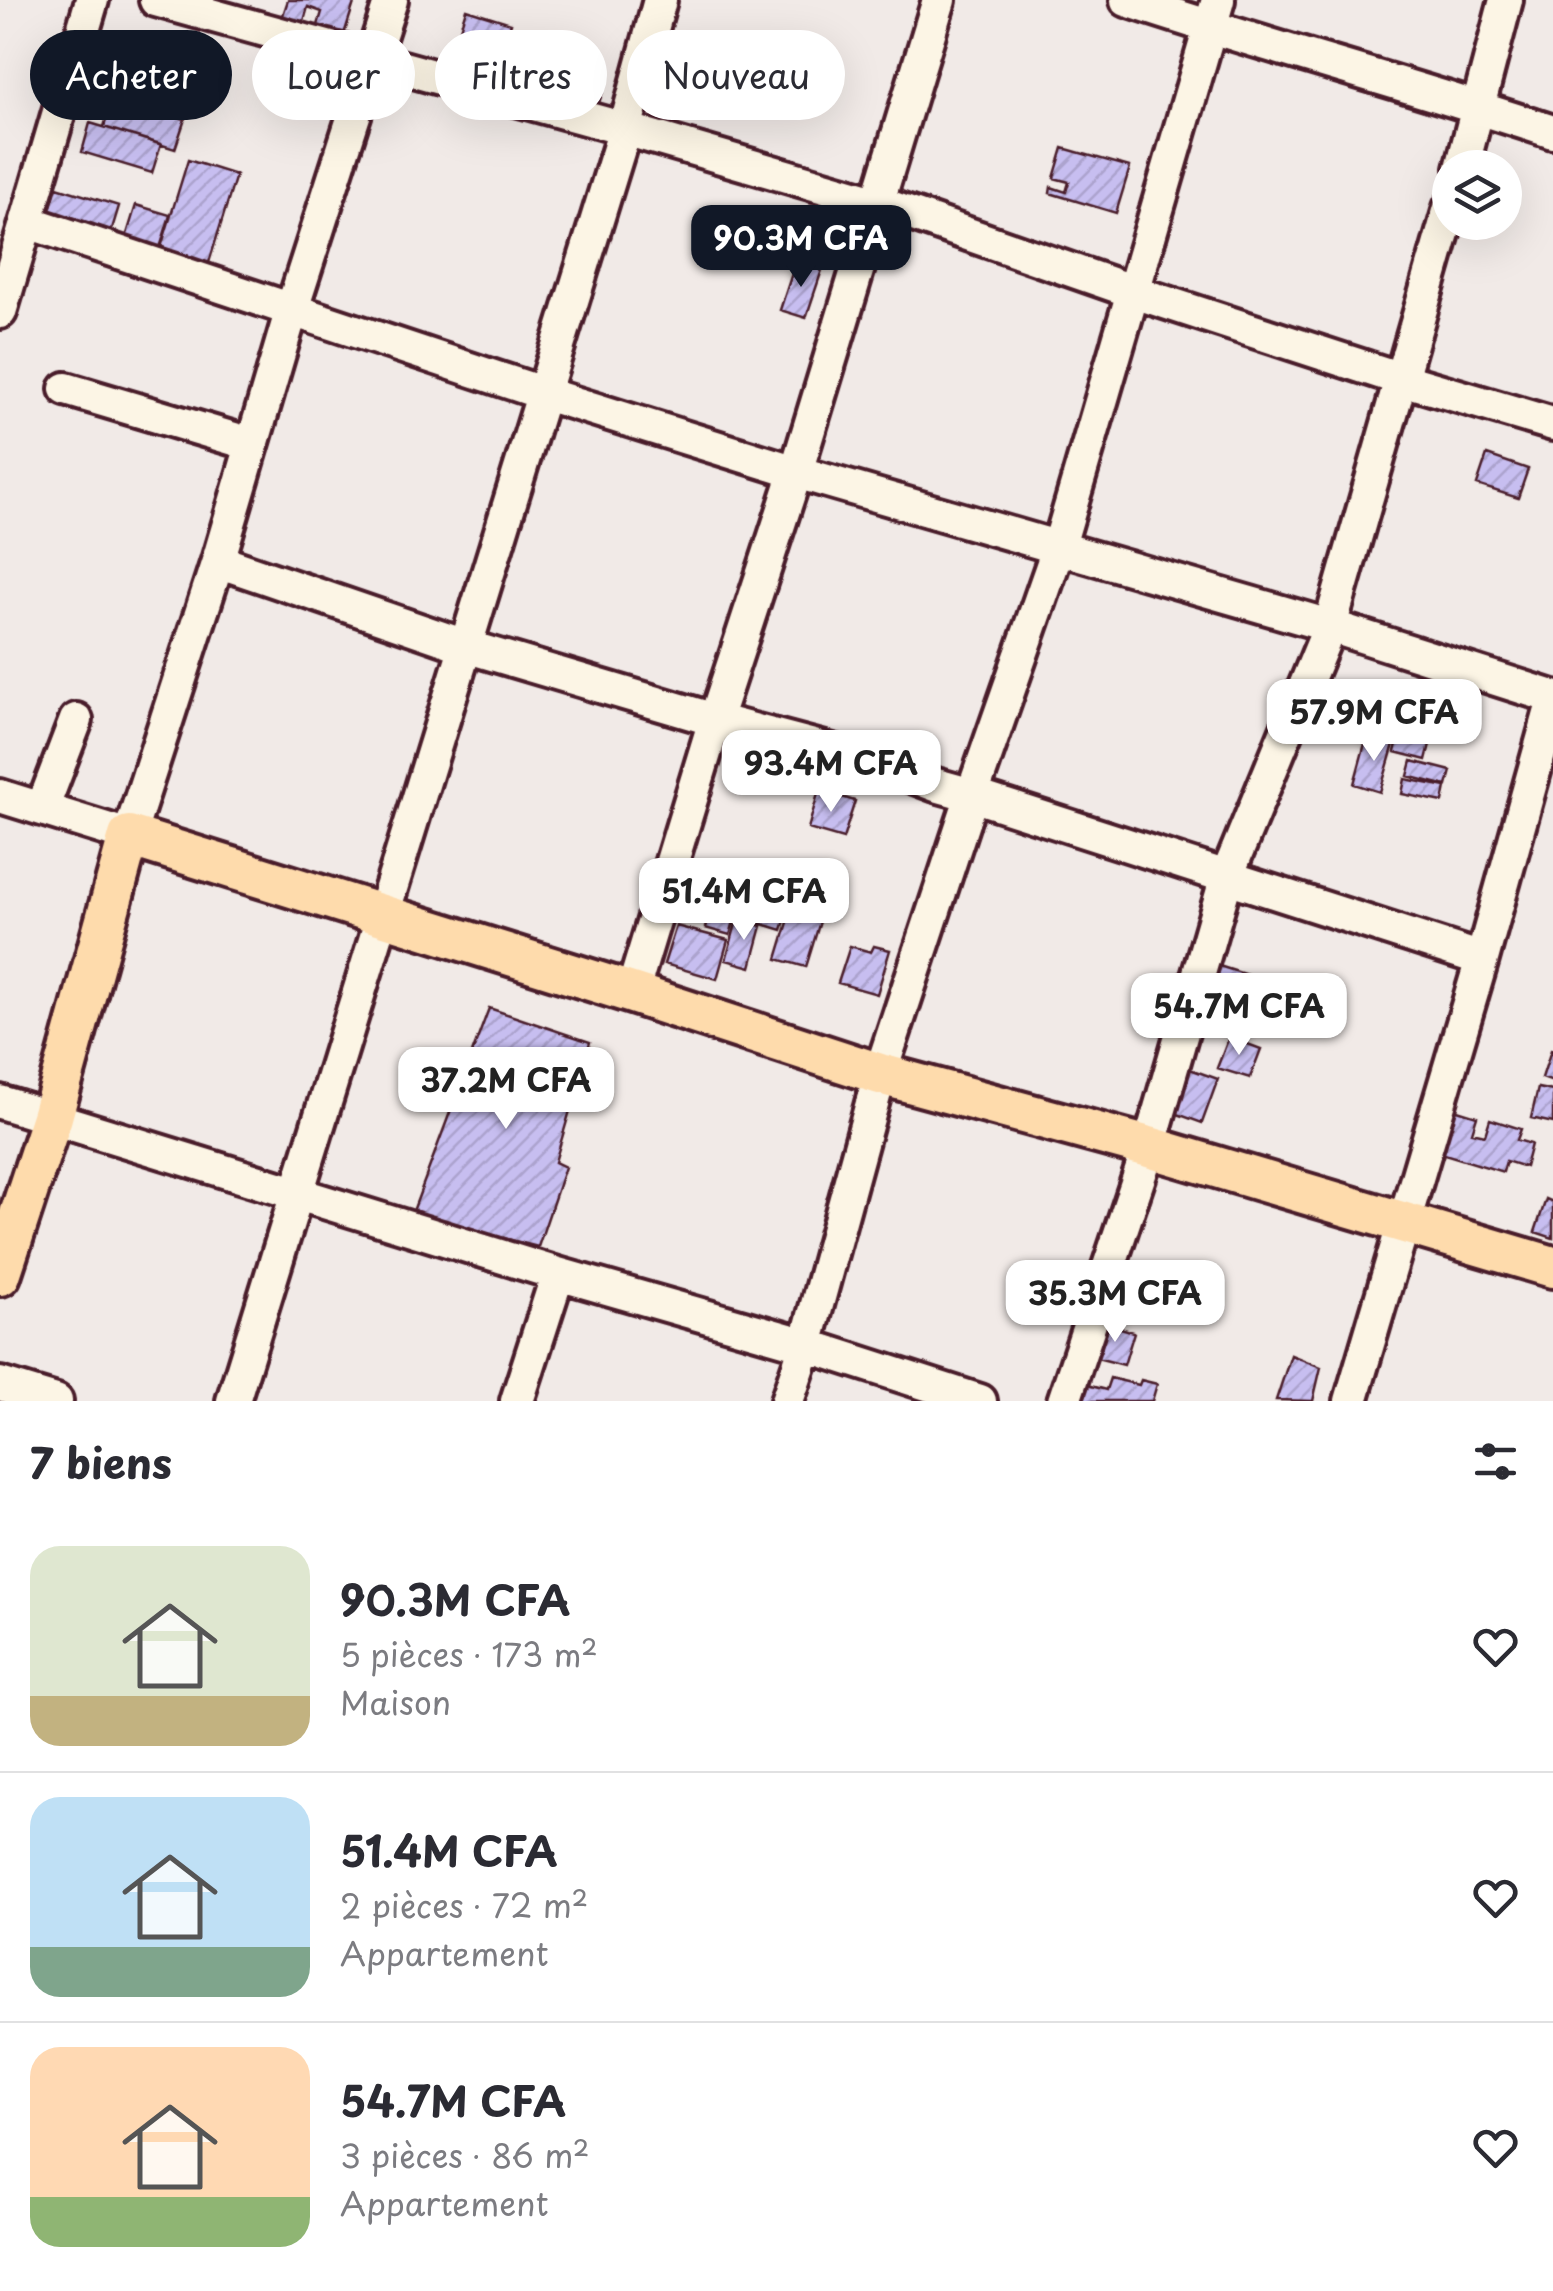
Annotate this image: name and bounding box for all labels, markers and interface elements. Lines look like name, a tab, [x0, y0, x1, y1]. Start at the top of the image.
chip: Acheter	[30, 30, 232, 120]
chip: Louer	[252, 30, 415, 120]
chip: Filtres	[435, 30, 607, 120]
chip: Nouveau	[627, 30, 845, 120]
map controls	[1432, 150, 1522, 240]
button: layers	[1432, 150, 1522, 240]
pin: 90.3M CFA	[687, 205, 915, 290]
text: 90.3M CFA	[713, 213, 889, 261]
pin: 57.9M CFA	[1260, 679, 1488, 764]
text: 57.9M CFA	[1289, 687, 1459, 735]
pin: 93.4M CFA	[717, 730, 945, 815]
text: 93.4M CFA	[744, 738, 918, 786]
pin: 51.4M CFA	[630, 858, 858, 943]
text: 51.4M CFA	[661, 866, 827, 914]
pin: 54.7M CFA	[1125, 973, 1353, 1058]
text: 54.7M CFA	[1153, 981, 1325, 1029]
pin: 37.2M CFA	[392, 1047, 620, 1132]
text: 37.2M CFA	[420, 1055, 592, 1103]
pin: 35.3M CFA	[1001, 1260, 1229, 1345]
text: 35.3M CFA	[1028, 1268, 1202, 1316]
text: 7 biens	[30, 1430, 172, 1493]
icon: filters	[1468, 1434, 1523, 1489]
text: 90.3M CFA	[340, 1567, 570, 1630]
icon: home	[110, 1586, 230, 1706]
icon: heart	[1468, 1619, 1523, 1674]
text: 5 pièces · 173 m²	[340, 1630, 598, 1678]
text: Maison	[340, 1678, 451, 1726]
text: 51.4M CFA	[340, 1818, 558, 1881]
icon: home	[110, 1837, 230, 1957]
icon: heart	[1468, 1870, 1523, 1925]
text: 2 pièces · 72 m²	[340, 1881, 588, 1929]
text: Appartement	[340, 1929, 549, 1977]
text: 54.7M CFA	[340, 2068, 566, 2131]
icon: home	[110, 2087, 230, 2207]
icon: heart	[1468, 2120, 1523, 2175]
text: 3 pièces · 86 m²	[340, 2131, 590, 2179]
text: Appartement	[340, 2179, 549, 2227]

